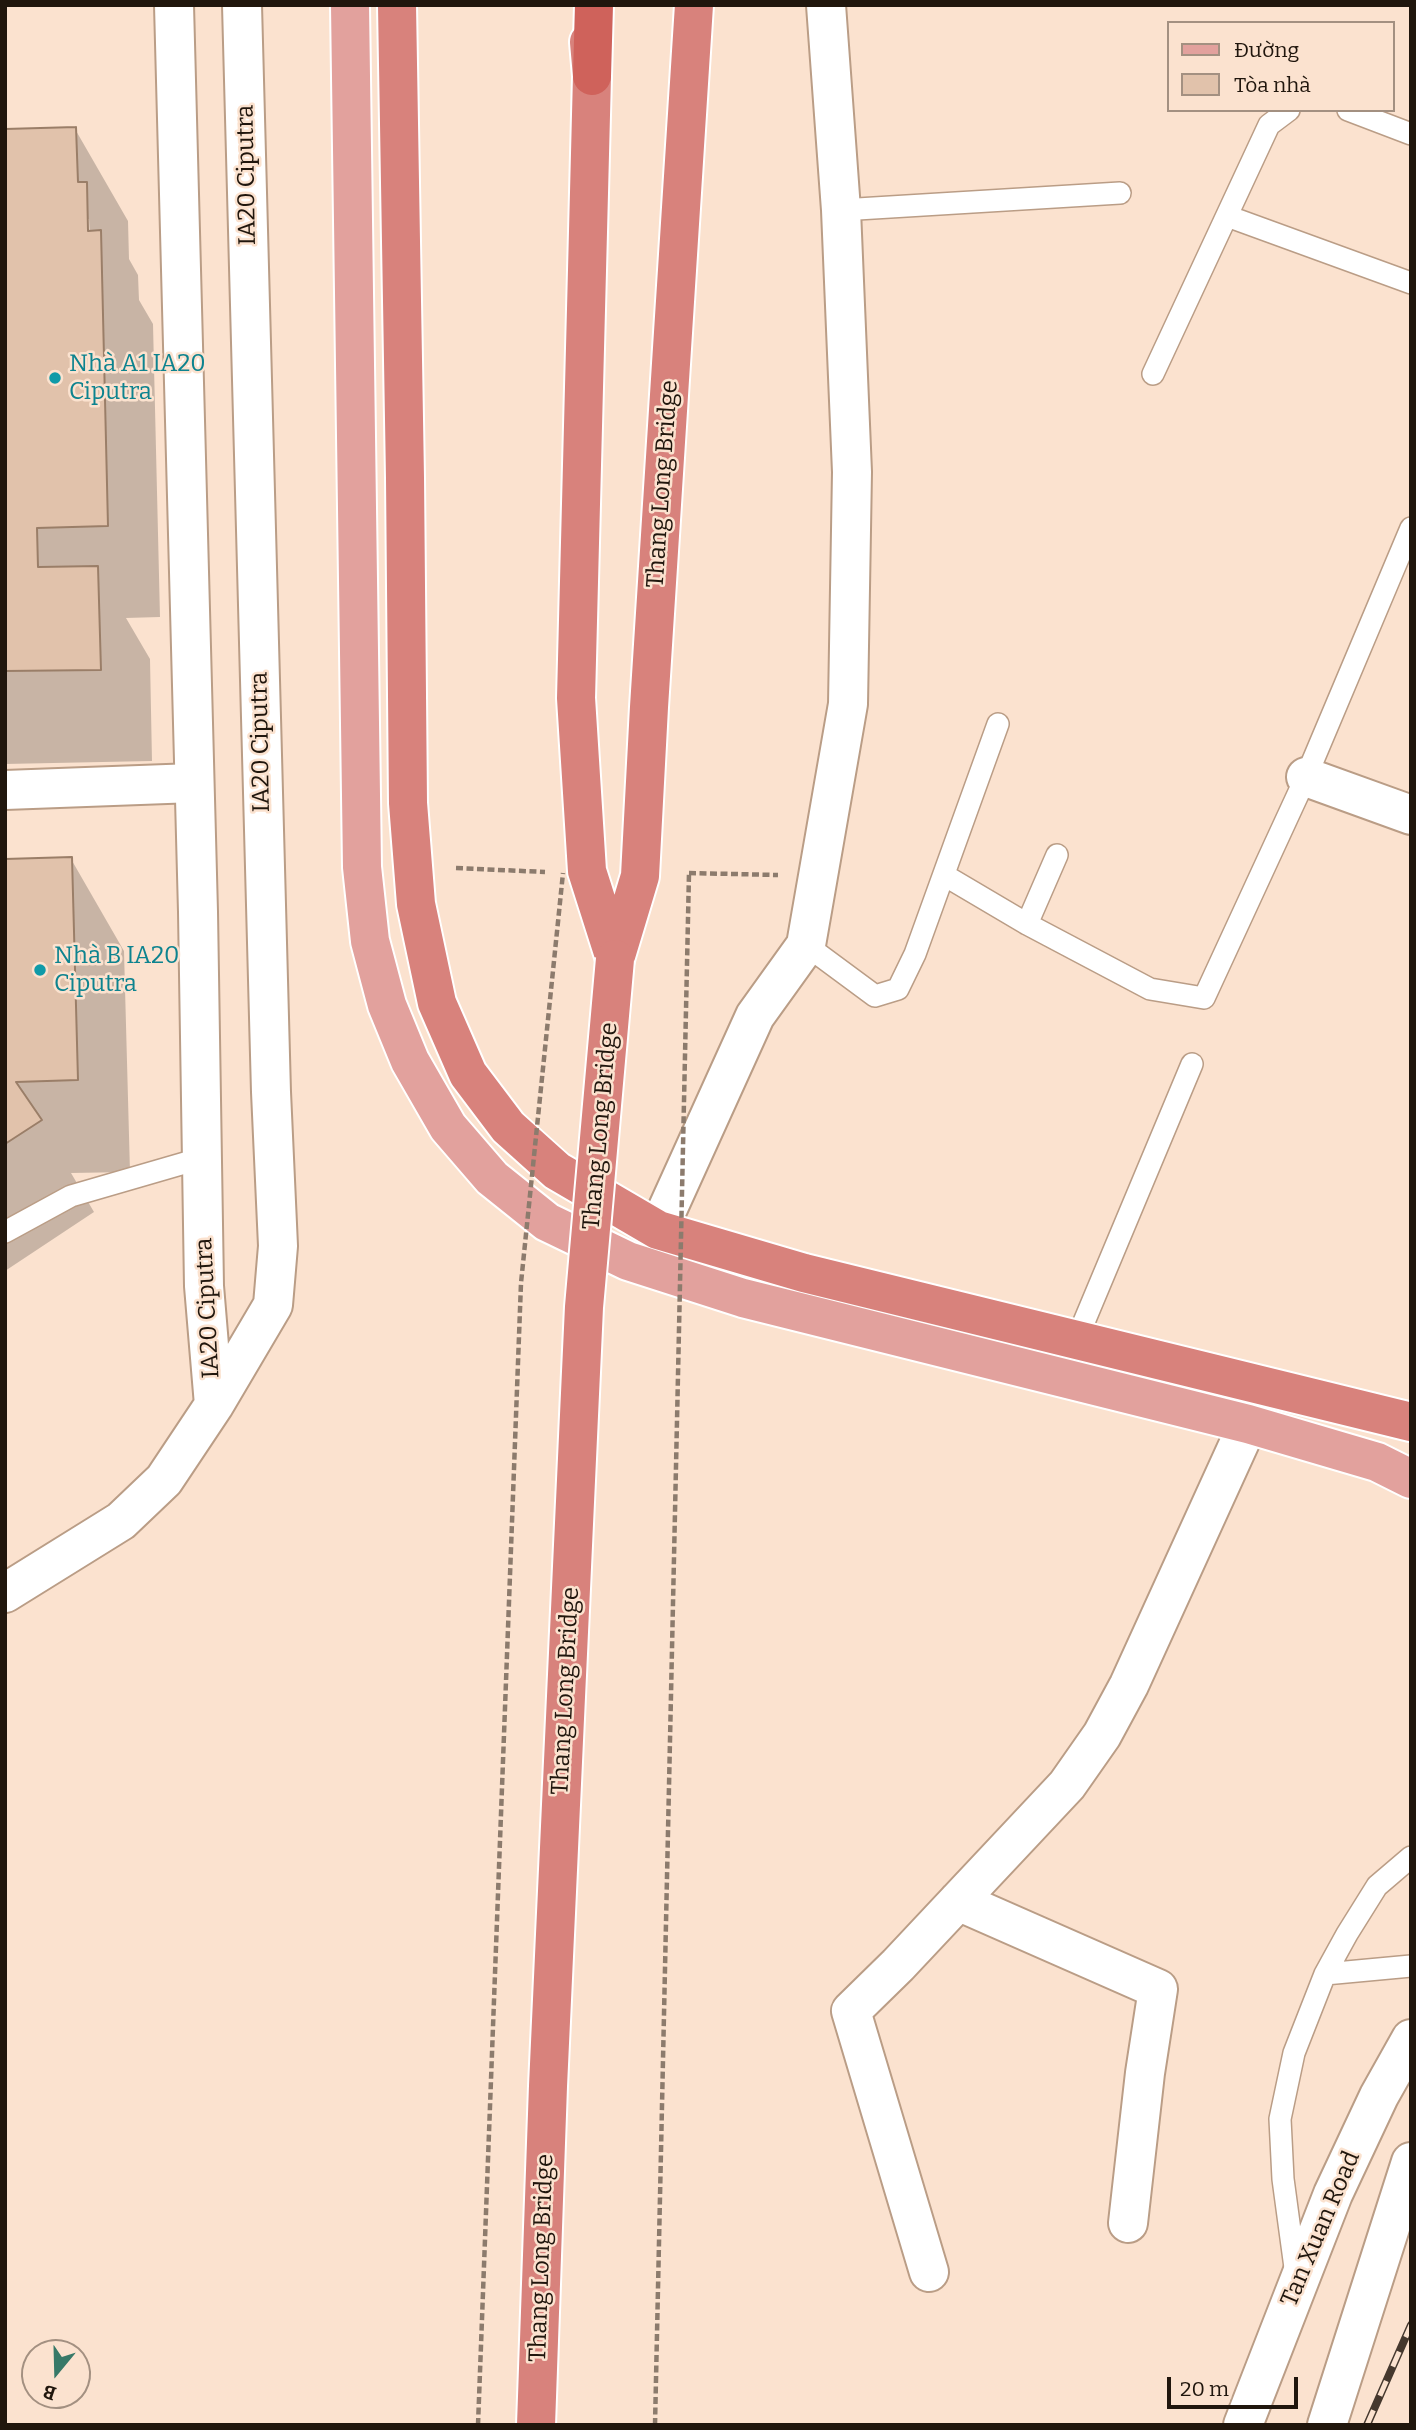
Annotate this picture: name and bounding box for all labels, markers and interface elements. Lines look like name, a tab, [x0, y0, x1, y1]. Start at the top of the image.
legend	[1168, 21, 1395, 112]
text: Đường	[1234, 37, 1299, 63]
text: Tòa nhà	[1234, 72, 1311, 98]
street label: IA20 Ciputra	[231, 104, 263, 246]
place label: Nhà A1 IA20 Ciputra	[69, 350, 206, 406]
marker: Nhà A1 IA20 Ciputra	[47, 370, 63, 386]
street label: Thang Long Bridge	[641, 379, 685, 589]
street label: IA20 Ciputra	[245, 671, 277, 813]
place label: Nhà B IA20 Ciputra	[54, 942, 179, 998]
marker: Nhà B IA20 Ciputra	[32, 962, 48, 978]
street label: Thang Long Bridge	[578, 1021, 624, 1231]
street label: IA20 Ciputra	[190, 1237, 226, 1379]
street label: Thang Long Bridge	[546, 1586, 586, 1796]
street label: Tan Xuan Road	[1275, 2147, 1367, 2311]
street label: Thang Long Bridge	[524, 2153, 560, 2363]
north arrow	[21, 2339, 91, 2409]
scale bar	[1171, 2364, 1302, 2408]
text: 20 m	[1180, 2376, 1229, 2402]
text: B	[40, 2380, 59, 2405]

